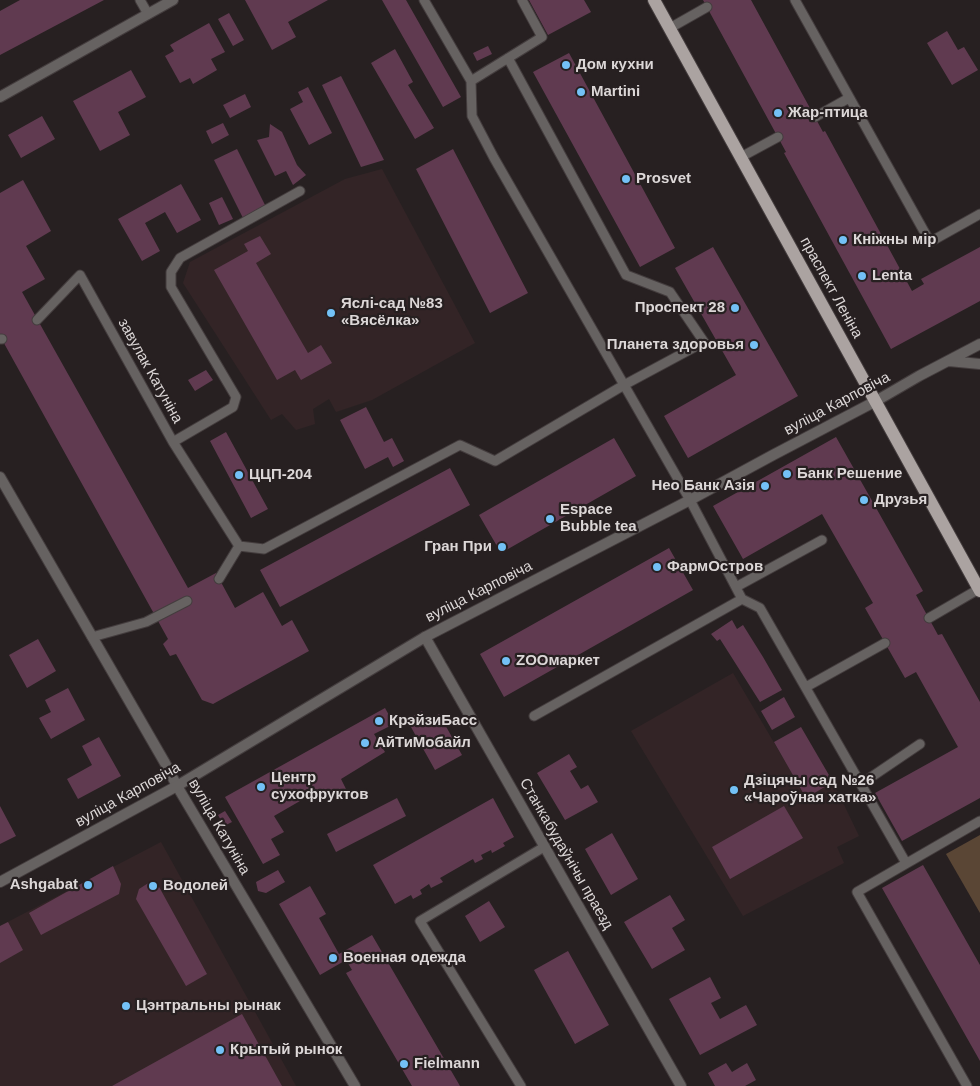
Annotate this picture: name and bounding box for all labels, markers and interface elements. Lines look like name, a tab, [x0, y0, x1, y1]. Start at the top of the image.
place label: Дом кухни	[576, 56, 654, 74]
marker: Дом кухни	[560, 59, 572, 71]
place label: Martini	[591, 83, 640, 101]
marker: Martini	[575, 86, 587, 98]
place label: Жар-птица	[788, 104, 868, 122]
marker: Жар-птица	[772, 107, 784, 119]
place label: Prosvet	[636, 170, 691, 188]
marker: Prosvet	[620, 173, 632, 185]
place label: Кніжны мір	[853, 231, 936, 249]
street label: праспект Леніна	[796, 234, 866, 342]
marker: Кніжны мір	[837, 234, 849, 246]
place label: Lenta	[872, 267, 912, 285]
marker: Lenta	[856, 270, 868, 282]
place label: Яслі-сад №83 «Вясёлка»	[341, 295, 443, 330]
place label: Проспект 28	[635, 299, 725, 317]
marker: Проспект 28	[729, 302, 741, 314]
marker: Яслі-сад №83 «Вясёлка»	[325, 307, 337, 319]
street label: завулак Катуніна	[114, 315, 186, 427]
place label: Планета здоровья	[607, 336, 744, 354]
marker: Планета здоровья	[748, 339, 760, 351]
street label: вуліца Карповіча	[781, 369, 893, 439]
place label: Банк Решение	[797, 465, 902, 483]
place label: ЦЦП-204	[249, 466, 312, 484]
marker: Банк Решение	[781, 468, 793, 480]
marker: ЦЦП-204	[233, 469, 245, 481]
place label: Нео Банк Азія	[651, 477, 755, 495]
marker: Нео Банк Азія	[759, 480, 771, 492]
place label: Друзья	[874, 491, 927, 509]
marker: Друзья	[858, 494, 870, 506]
place label: Espace Bubble tea	[560, 501, 637, 536]
marker: Espace Bubble tea	[544, 513, 556, 525]
place label: Гран При	[424, 538, 492, 556]
marker: Гран При	[496, 541, 508, 553]
street label: вуліца Карповіча	[423, 557, 535, 627]
place label: ФармОстров	[667, 558, 763, 576]
marker: ФармОстров	[651, 561, 663, 573]
place label: ZOOмаркет	[516, 652, 600, 670]
marker: ZOOмаркет	[500, 655, 512, 667]
place label: КрэйзиБасс	[389, 712, 477, 730]
marker: КрэйзиБасс	[373, 715, 385, 727]
place label: АйТиМобайл	[375, 734, 471, 752]
marker: АйТиМобайл	[359, 737, 371, 749]
street label: вуліца Карповіча	[72, 759, 184, 831]
place label: Центр сухофруктов	[271, 769, 368, 804]
place label: Дзіцячы сад №26 «Чароўная хатка»	[744, 772, 876, 807]
street label: Станкабудаўнічы праезд	[515, 775, 617, 933]
street label: вуліца Катуніна	[184, 776, 254, 878]
marker: Центр сухофруктов	[255, 781, 267, 793]
marker: Дзіцячы сад №26 «Чароўная хатка»	[728, 784, 740, 796]
place label: Ashgabat	[10, 876, 78, 894]
place label: Водолей	[163, 877, 228, 895]
marker: Ashgabat	[82, 879, 94, 891]
marker: Водолей	[147, 880, 159, 892]
place label: Военная одежда	[343, 949, 466, 967]
marker: Военная одежда	[327, 952, 339, 964]
place label: Цэнтральны рынак	[136, 997, 281, 1015]
marker: Цэнтральны рынак	[120, 1000, 132, 1012]
place label: Крытый рынок	[230, 1041, 342, 1059]
marker: Крытый рынок	[214, 1044, 226, 1056]
place label: Fielmann	[414, 1055, 480, 1073]
marker: Fielmann	[398, 1058, 410, 1070]

